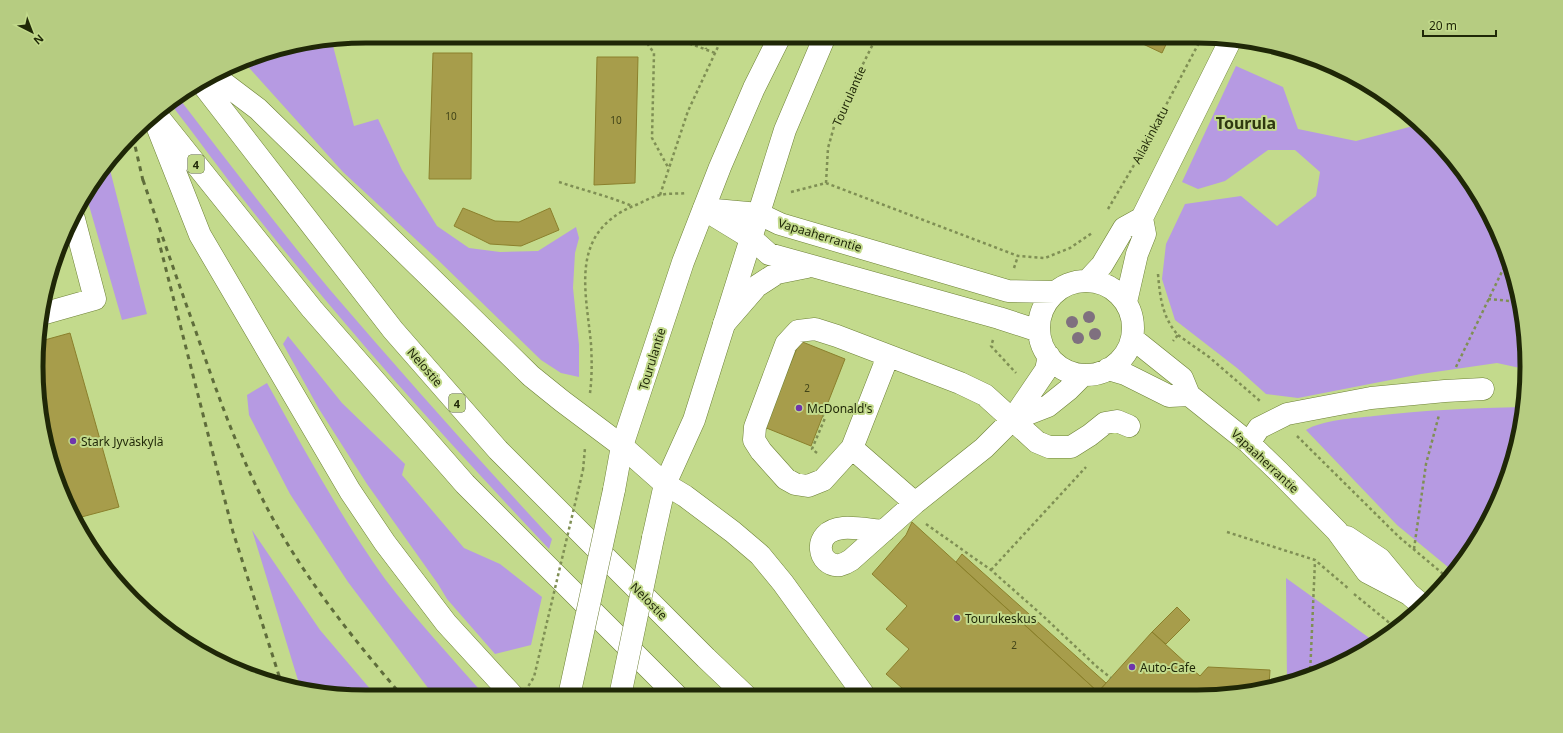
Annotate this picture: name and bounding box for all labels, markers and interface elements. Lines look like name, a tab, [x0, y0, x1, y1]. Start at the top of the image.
north arrow	[12, 12, 52, 52]
scale bar	[1423, 12, 1496, 38]
text: 20 m	[1429, 17, 1457, 34]
text: N	[31, 31, 47, 48]
street label: Tourulantie	[828, 63, 870, 129]
street label: Ailakinkatu	[1128, 103, 1172, 167]
house number: 10	[445, 109, 457, 123]
district label: Tourula	[1216, 112, 1276, 134]
house number: 10	[610, 113, 622, 127]
road number: 4	[188, 155, 204, 173]
street label: Vapaaherrantie	[776, 214, 864, 256]
street label: Tourulantie	[634, 326, 670, 392]
street label: Nelostie	[403, 344, 447, 390]
house number: 2	[804, 381, 810, 395]
road number: 4	[449, 394, 465, 412]
place label: McDonald's	[807, 400, 873, 417]
marker: McDonald's	[794, 403, 804, 413]
street label: Vapaaherrantie	[1227, 425, 1303, 497]
place label: Stark Jyväskylä	[81, 433, 163, 450]
marker: Stark Jyväskylä	[68, 436, 78, 446]
street label: Nelostie	[627, 579, 671, 623]
place label: Tourukeskus	[965, 610, 1037, 627]
marker: Tourukeskus	[952, 613, 962, 623]
house number: 2	[1011, 638, 1017, 652]
place label: Auto-Cafe	[1140, 659, 1196, 676]
marker: Auto-Cafe	[1127, 662, 1137, 672]

